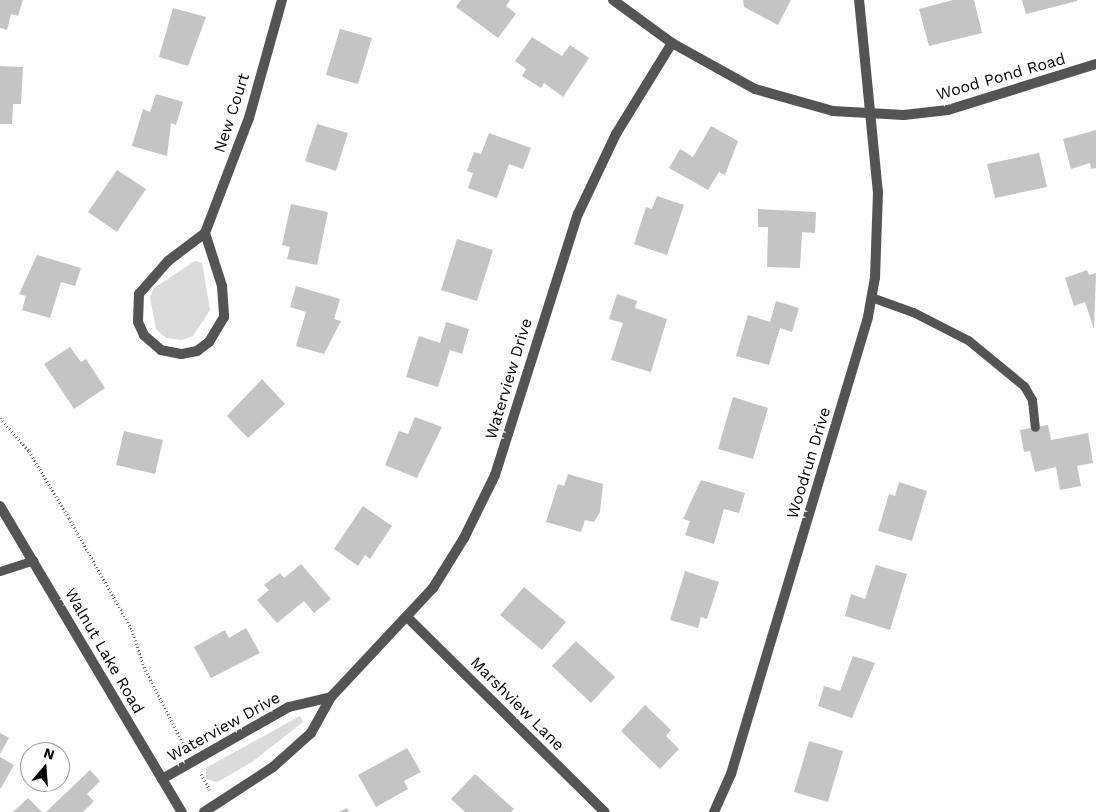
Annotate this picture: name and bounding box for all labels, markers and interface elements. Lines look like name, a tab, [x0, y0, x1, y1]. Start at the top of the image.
street label: Wood Pond Road	[934, 49, 1068, 105]
street label: New Court	[210, 71, 254, 155]
street label: Waterview Drive	[481, 316, 537, 442]
street label: Woodrun Drive	[783, 405, 835, 521]
street label: Walnut Lake Road	[60, 585, 148, 717]
street label: Marshview Lane	[466, 653, 568, 755]
street label: Waterview Drive	[164, 688, 284, 766]
north arrow	[20, 742, 70, 792]
text: N	[42, 744, 57, 763]

